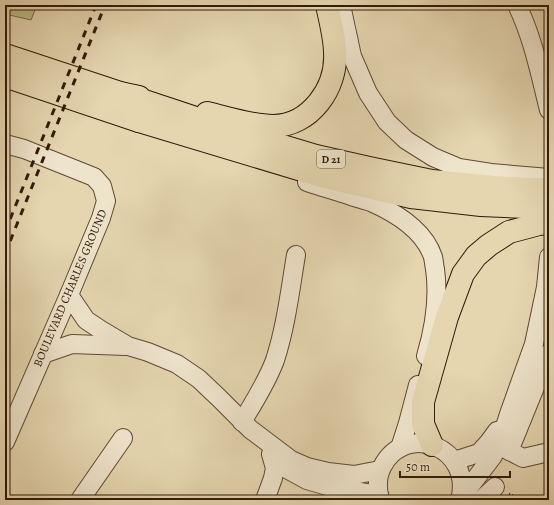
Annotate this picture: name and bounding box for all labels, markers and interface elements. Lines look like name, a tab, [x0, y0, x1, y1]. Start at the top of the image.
road number: D 21	[317, 150, 345, 168]
street label: BOULEVARD CHARLES GROUND	[29, 207, 111, 369]
scale bar	[400, 453, 510, 479]
text: 50 m	[406, 459, 430, 475]

